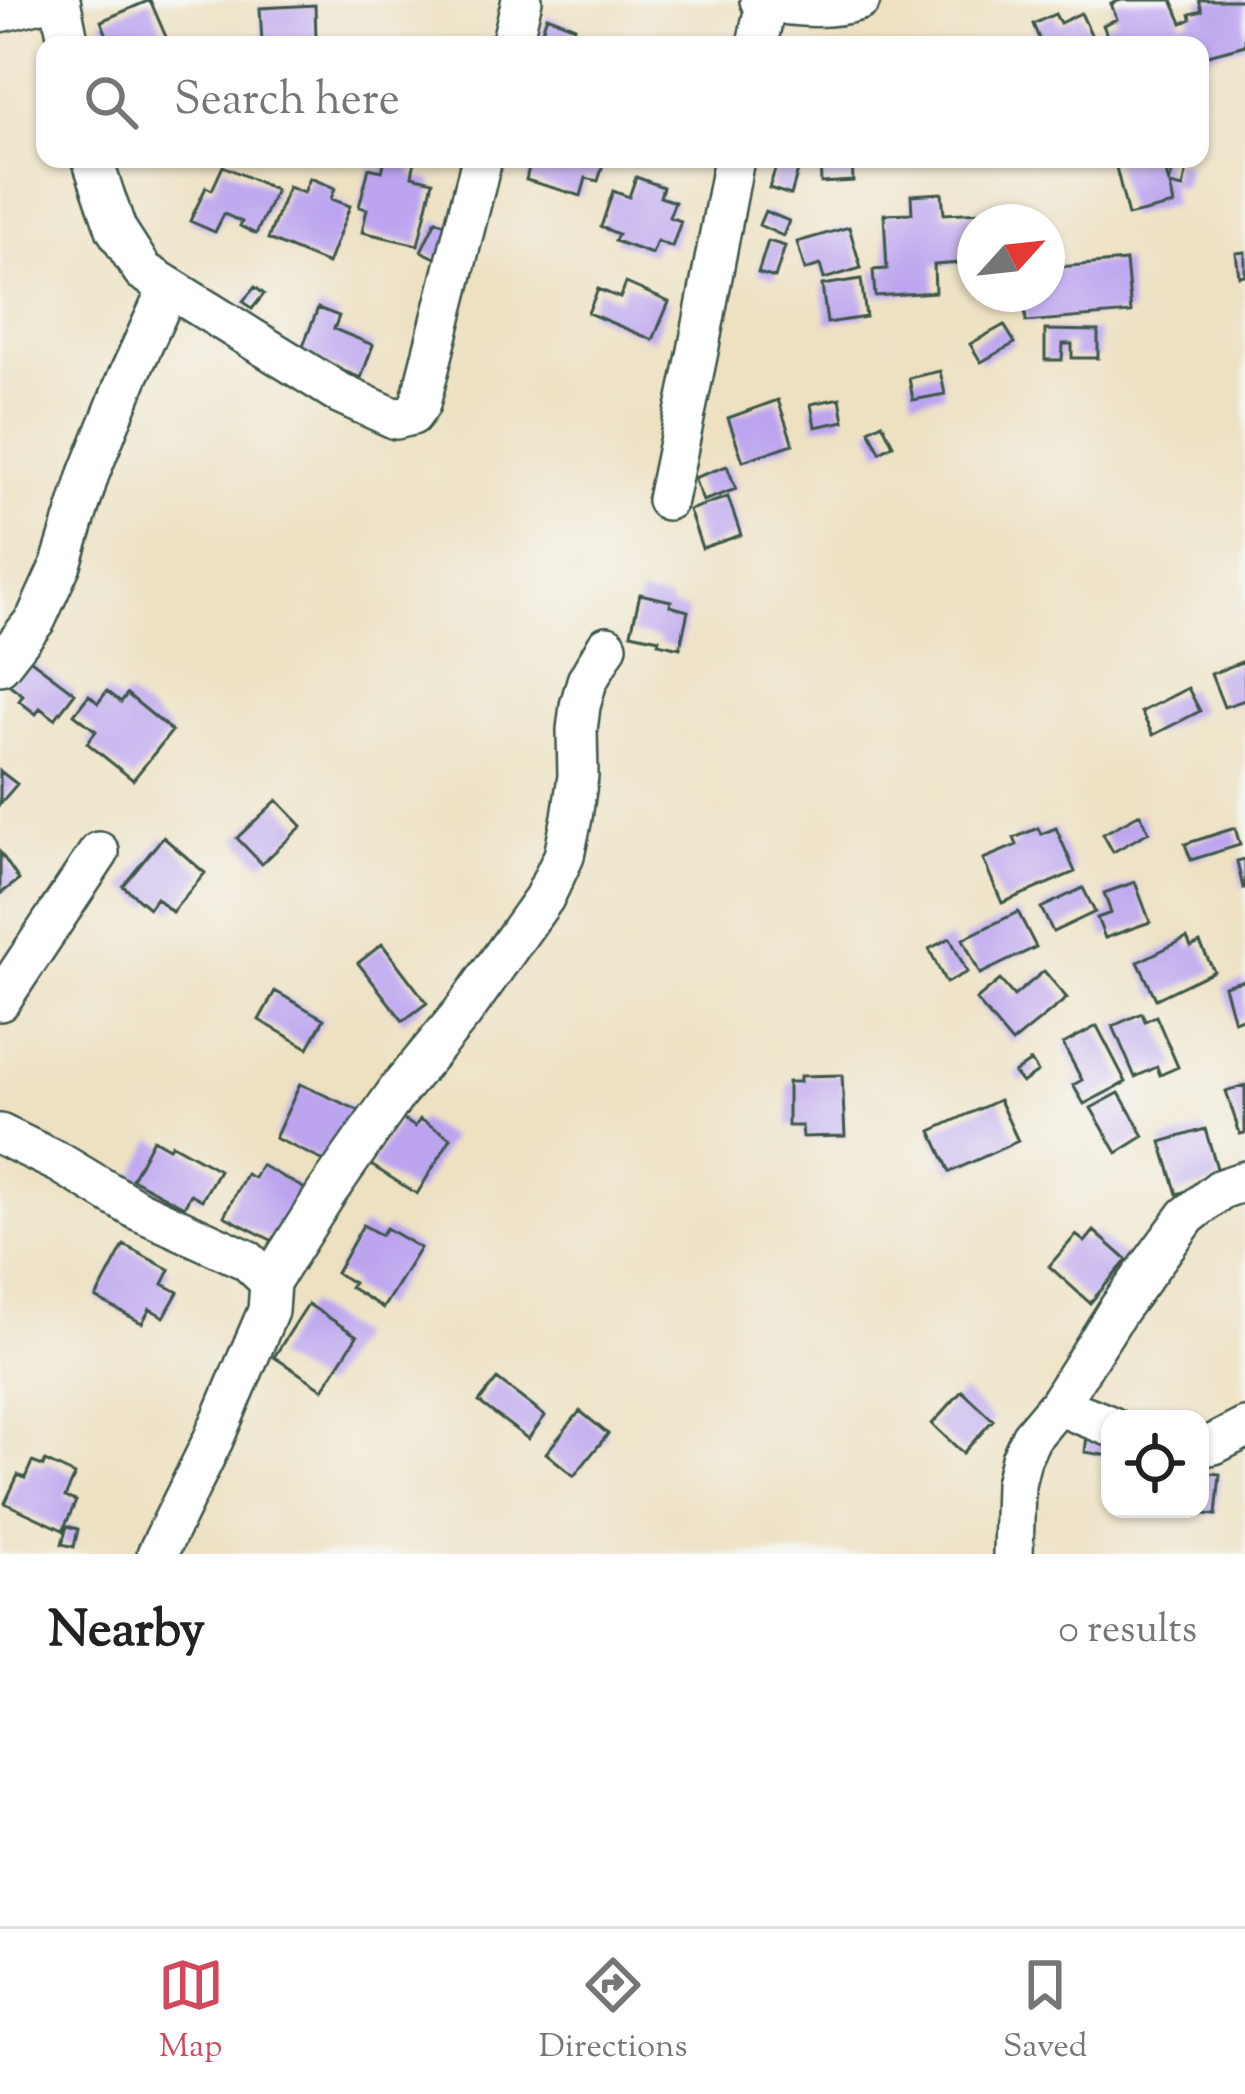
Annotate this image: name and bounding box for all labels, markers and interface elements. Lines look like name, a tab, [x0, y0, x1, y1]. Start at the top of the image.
search box	[36, 36, 1209, 168]
icon: search	[78, 69, 144, 135]
text: Search here	[174, 70, 400, 135]
north arrow	[957, 204, 1065, 312]
map controls	[1101, 1410, 1209, 1518]
button: locate	[1101, 1410, 1209, 1518]
text: Nearby	[48, 1596, 205, 1669]
text: 0 results	[1058, 1604, 1197, 1660]
tab: Map	[158, 1952, 224, 2072]
tab: Directions	[539, 1952, 688, 2072]
tab: Saved	[1003, 1952, 1087, 2072]

